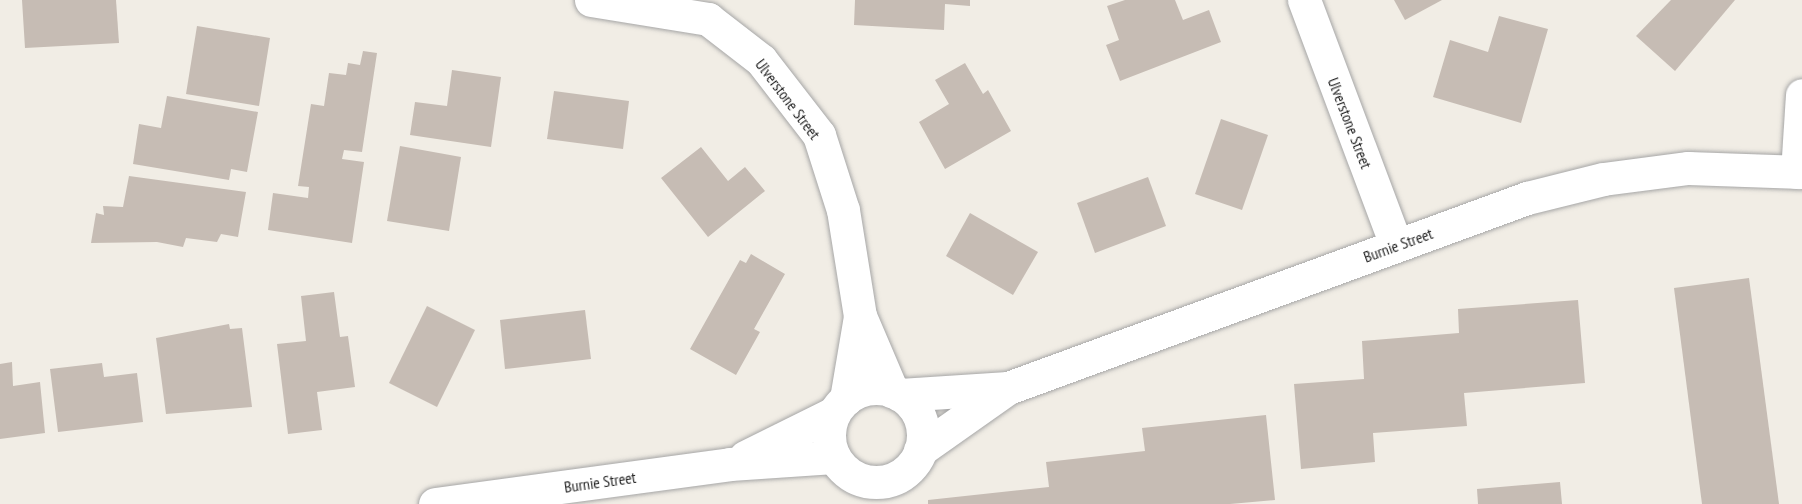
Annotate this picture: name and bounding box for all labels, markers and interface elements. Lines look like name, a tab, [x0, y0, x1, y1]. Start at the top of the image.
street label: Ulverstone Street	[751, 55, 825, 143]
street label: Ulverstone Street	[1324, 75, 1376, 171]
street label: Burnie Street	[1361, 224, 1435, 266]
street label: Burnie Street	[563, 467, 637, 497]

